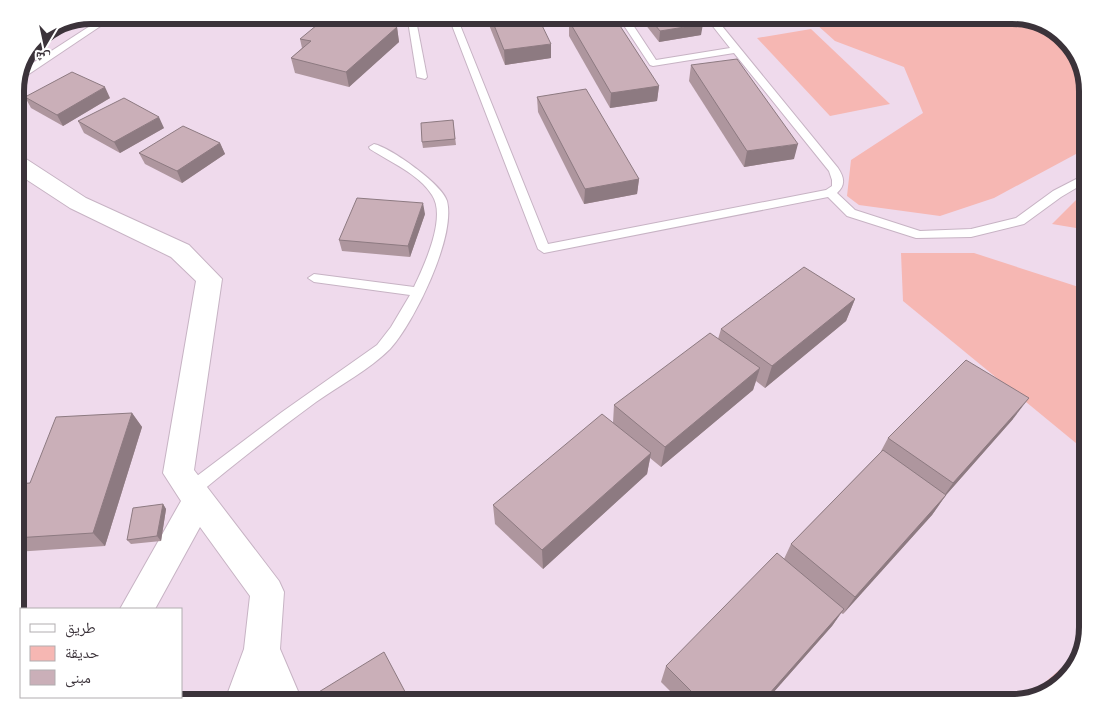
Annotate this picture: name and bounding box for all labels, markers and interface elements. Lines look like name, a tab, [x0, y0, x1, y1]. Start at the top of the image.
north arrow	[20, 20, 70, 70]
text: ش	[34, 47, 52, 70]
legend	[20, 608, 182, 698]
text: طريق	[65, 616, 96, 639]
text: حديقة	[65, 641, 100, 664]
text: مبنى	[65, 666, 91, 689]

